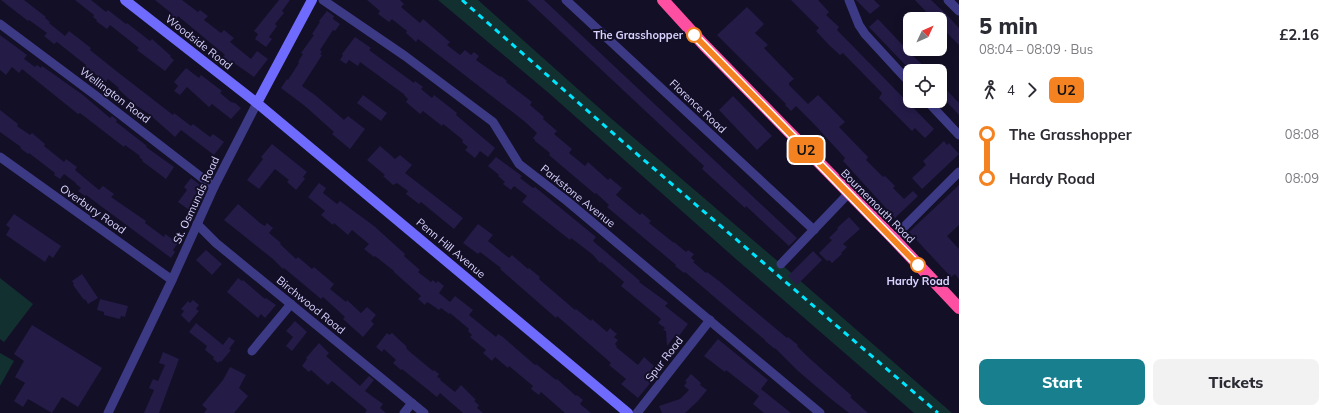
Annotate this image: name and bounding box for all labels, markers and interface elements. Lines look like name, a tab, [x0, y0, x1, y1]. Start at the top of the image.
street label: Woodside Road	[163, 11, 235, 73]
north arrow	[903, 12, 947, 56]
map controls	[903, 12, 947, 108]
text: 5 min	[979, 12, 1038, 40]
text: £2.16	[1279, 25, 1319, 44]
marker: The Grasshopper	[686, 27, 702, 43]
place label: The Grasshopper	[593, 28, 684, 42]
text: 08:04 – 08:09 · Bus	[979, 41, 1093, 57]
street label: Wellington Road	[77, 64, 153, 126]
button: locate	[903, 64, 947, 108]
street label: Florence Road	[667, 76, 729, 136]
icon: walk	[979, 79, 1001, 101]
icon: forward	[1021, 79, 1043, 101]
text: U2	[1057, 81, 1076, 99]
text: 4	[1007, 82, 1015, 98]
text: The Grasshopper	[1009, 125, 1132, 144]
text: 08:08	[1285, 126, 1319, 142]
line badge: U2	[788, 137, 824, 163]
text: U2	[797, 141, 815, 159]
street label: St. Osmunds Road	[170, 154, 222, 246]
street label: Parkstone Avenue	[538, 162, 618, 230]
street label: Bournemouth Road	[838, 166, 918, 246]
text: Hardy Road	[1009, 169, 1095, 188]
text: 08:09	[1285, 170, 1319, 186]
street label: Overbury Road	[57, 181, 129, 237]
street label: Penn Hill Avenue	[414, 215, 488, 281]
marker: Hardy Road	[910, 257, 926, 273]
street label: Birchwood Road	[274, 273, 348, 337]
place label: Hardy Road	[886, 274, 950, 288]
street label: Spur Road	[642, 334, 686, 384]
button: Start	[979, 359, 1145, 405]
button: Tickets	[1153, 359, 1319, 405]

